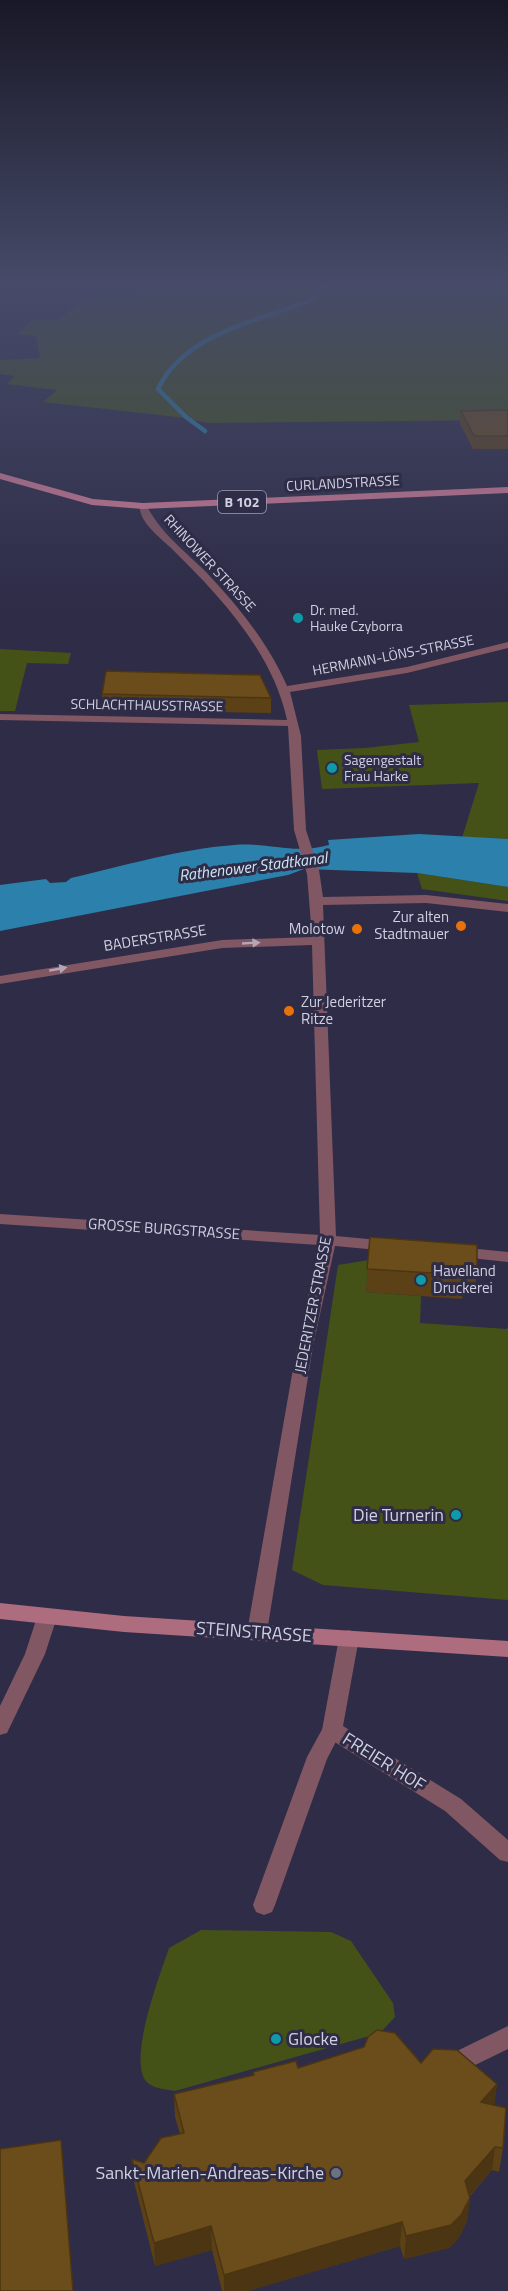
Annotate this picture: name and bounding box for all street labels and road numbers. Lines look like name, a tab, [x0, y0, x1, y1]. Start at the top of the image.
street label: CURLANDSTRASSE	[286, 469, 400, 496]
road number: B 102	[218, 491, 266, 513]
street label: RHINOWER STRASSE	[159, 509, 261, 616]
street label: HERMANN-LÖNS-STRASSE	[310, 628, 476, 680]
street label: SCHLACHTHAUSSTRASSE	[70, 693, 224, 716]
street label: BADERSTRASSE	[102, 918, 208, 957]
street label: GROSSE BURGSTRASSE	[87, 1212, 241, 1245]
street label: JEDERITZER STRASSE	[288, 1235, 337, 1375]
street label: STEINSTRASSE	[195, 1614, 313, 1649]
street label: FREIER HOF	[337, 1725, 431, 1798]

